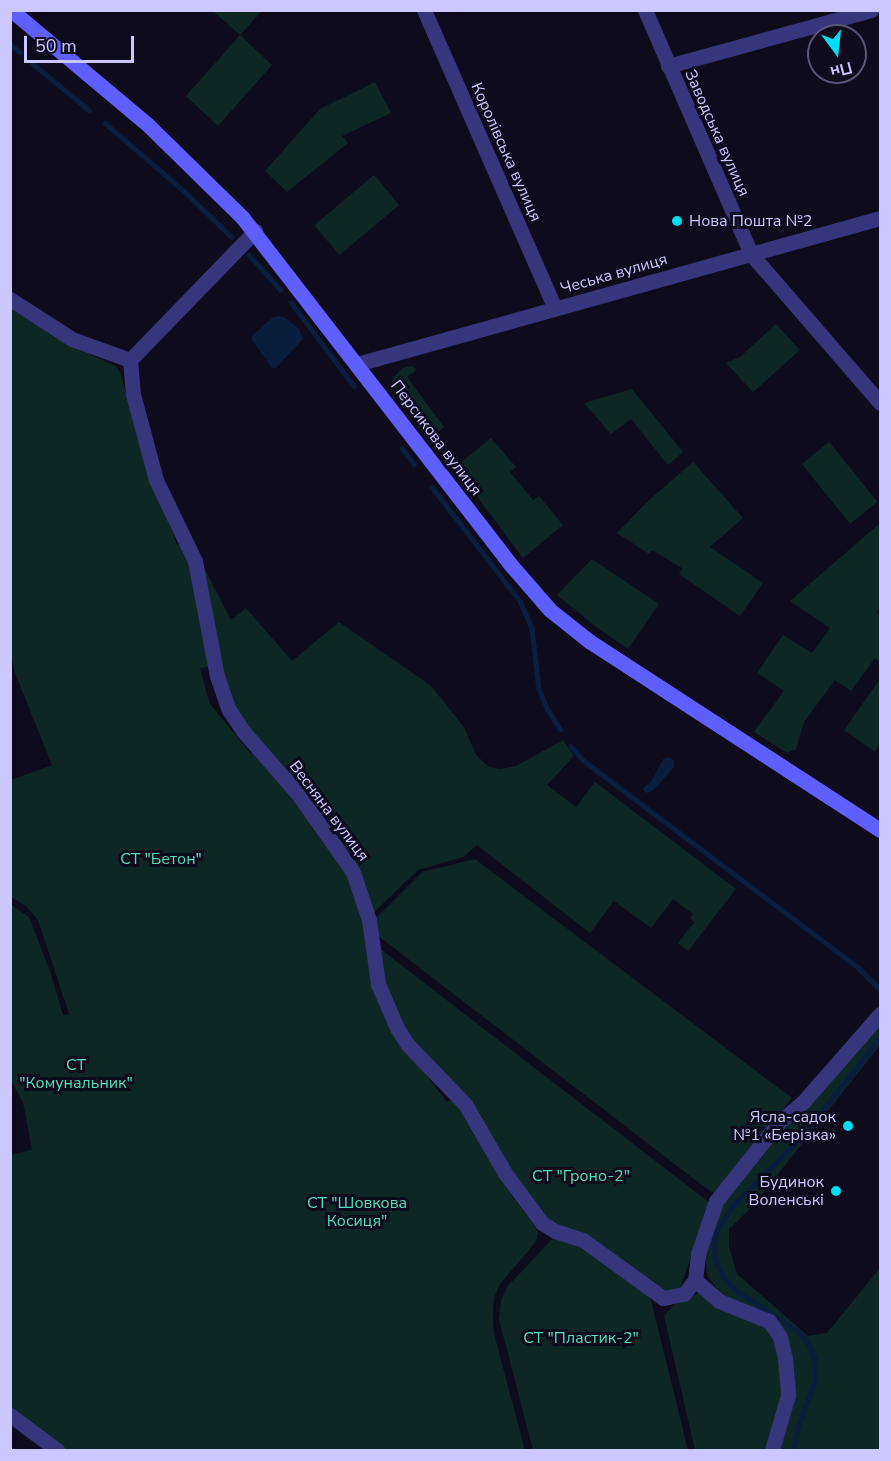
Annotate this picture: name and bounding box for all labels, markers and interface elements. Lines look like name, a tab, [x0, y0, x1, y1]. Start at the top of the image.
scale bar	[27, 24, 136, 62]
north arrow	[807, 24, 867, 84]
text: 50 m	[35, 34, 77, 58]
text: Пн	[828, 56, 855, 83]
street label: Заводська вулиця	[680, 67, 754, 199]
street label: Королівська вулиця	[467, 80, 545, 224]
place label: Нова Пошта №2	[689, 211, 812, 231]
marker: Нова Пошта №2	[670, 214, 684, 228]
street label: Чеська вулиця	[558, 250, 670, 298]
street label: Персикова вулиця	[386, 377, 486, 499]
street label: Весняна вулиця	[285, 757, 373, 865]
park label: СТ "Бетон"	[120, 849, 202, 869]
park label: СТ "Комунальник"	[19, 1055, 133, 1093]
place label: Ясла-садок №1 «Берізка»	[733, 1107, 836, 1145]
marker: Ясла-садок №1 «Берізка»	[841, 1119, 855, 1133]
park label: СТ "Гроно-2"	[532, 1166, 630, 1186]
place label: Будинок Воленські	[749, 1172, 824, 1210]
marker: Будинок Воленські	[829, 1184, 843, 1198]
park label: СТ "Шовкова Косиця"	[307, 1193, 407, 1231]
park label: СТ "Пластик-2"	[523, 1328, 639, 1348]

